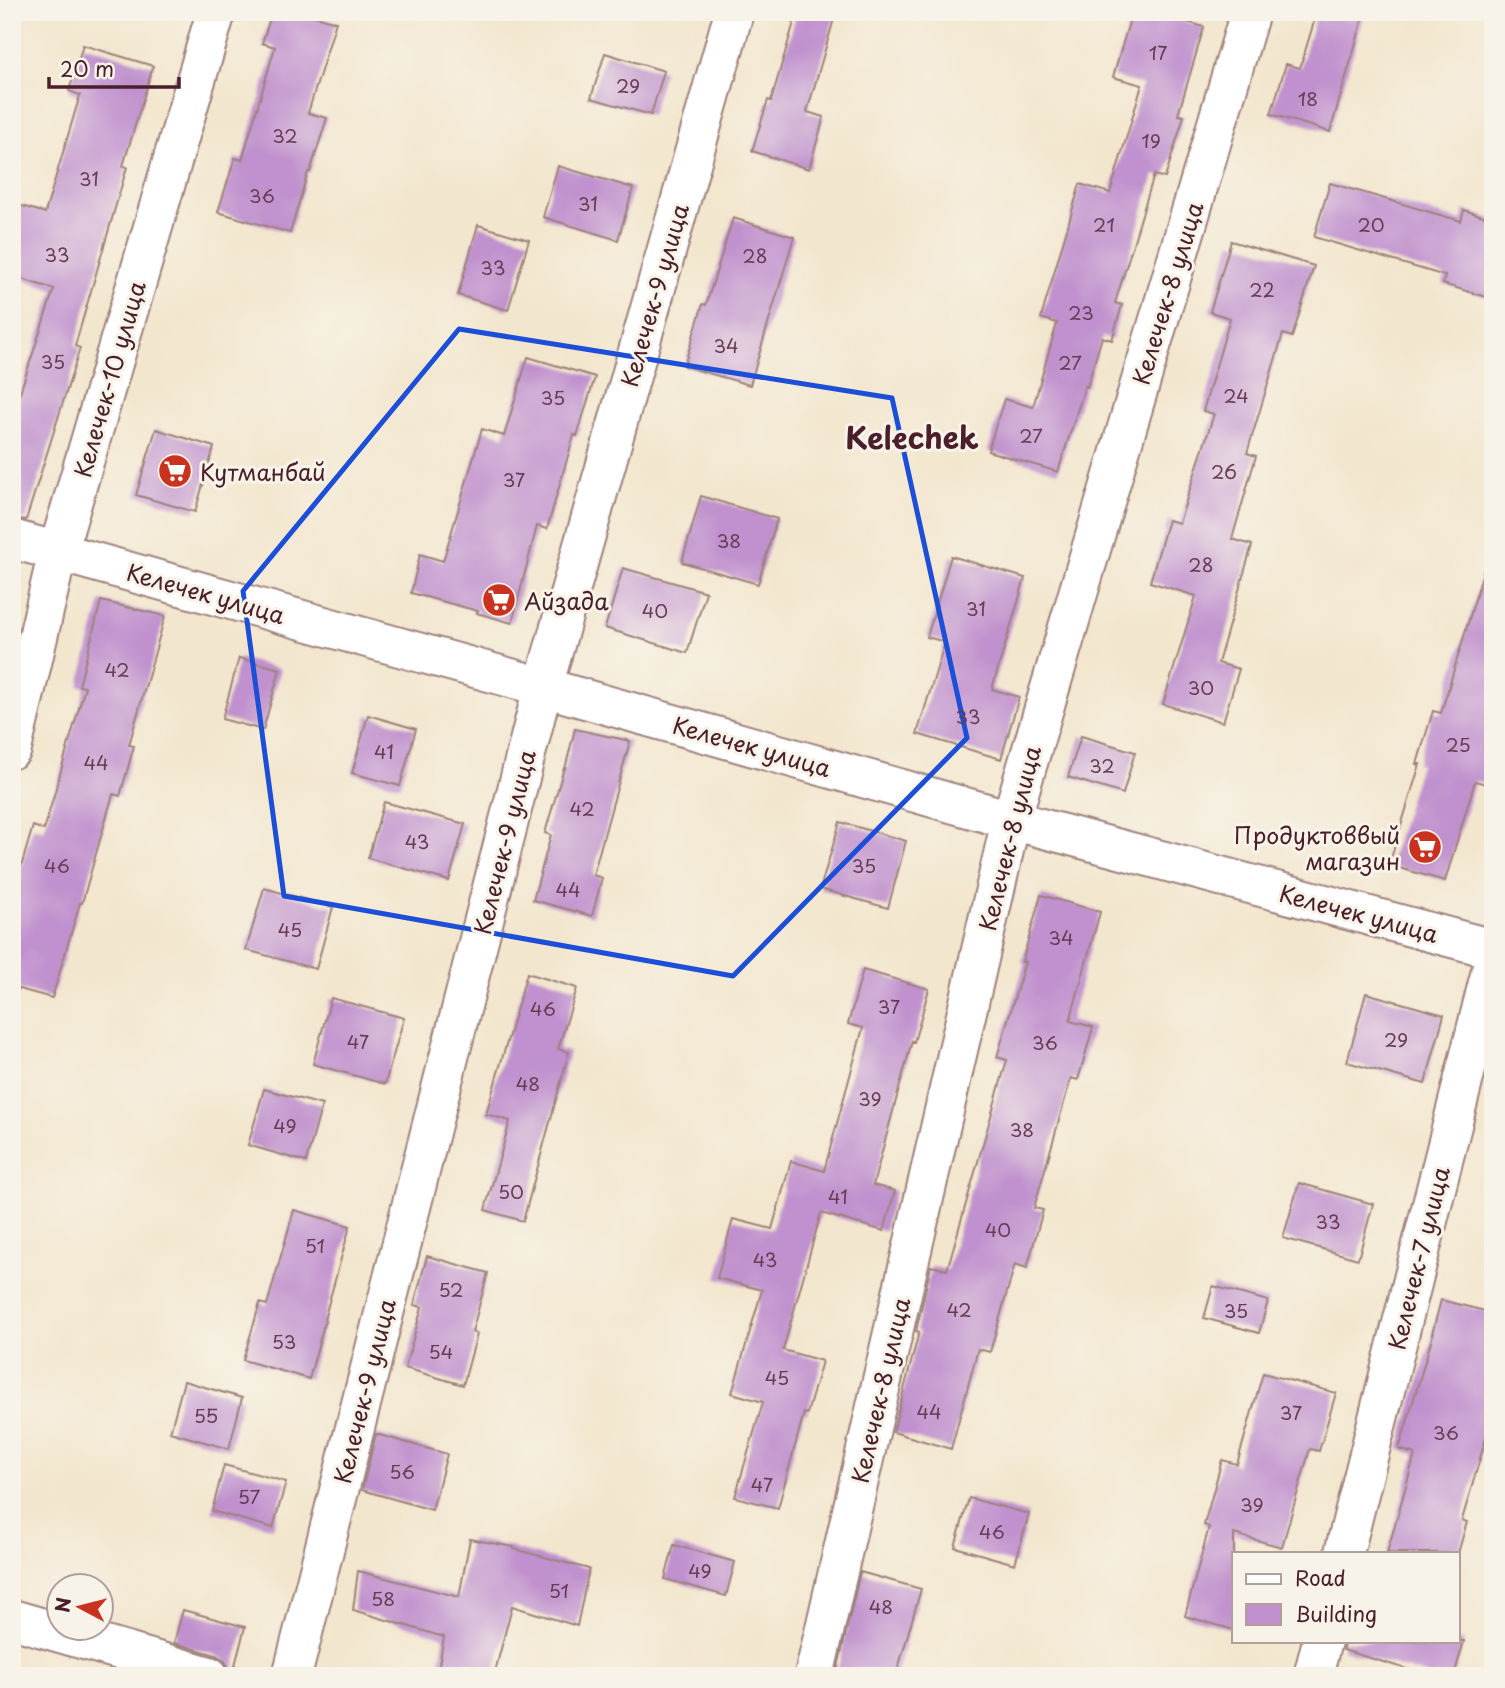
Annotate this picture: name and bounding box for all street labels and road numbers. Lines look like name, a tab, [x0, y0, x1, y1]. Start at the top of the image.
street label: Келечек-8 улица	[1123, 197, 1212, 389]
street label: Келечек-9 улица	[611, 199, 697, 391]
street label: Келечек-10 улица	[64, 276, 154, 481]
street label: Келечек улица	[123, 554, 290, 632]
street label: Келечек улица	[669, 707, 836, 785]
street label: Келечек-8 улица	[969, 741, 1049, 934]
street label: Келечек-9 улица	[464, 746, 544, 938]
street label: Келечек улица	[1276, 875, 1443, 951]
street label: Келечек-7 улица	[1378, 1162, 1458, 1353]
street label: Келечек-8 улица	[842, 1293, 918, 1486]
street label: Келечек-9 улица	[324, 1295, 404, 1487]

